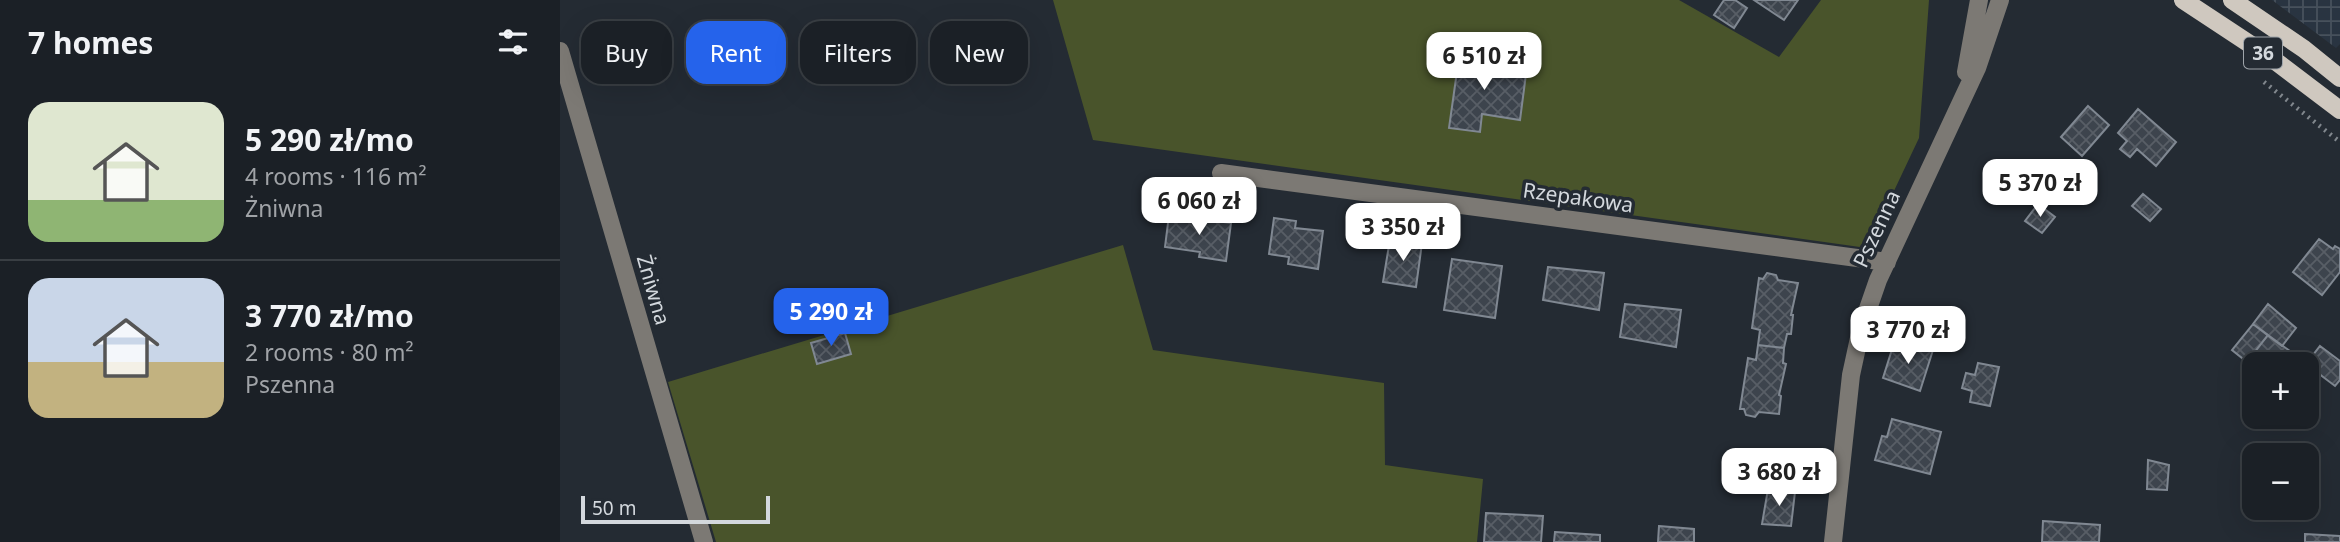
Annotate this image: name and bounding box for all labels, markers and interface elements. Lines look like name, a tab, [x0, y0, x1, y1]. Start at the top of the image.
chip: Buy	[581, 21, 672, 84]
chip: Rent	[686, 21, 786, 84]
chip: Filters	[800, 21, 916, 84]
chip: New	[930, 21, 1028, 84]
text: 7 homes	[28, 22, 153, 63]
icon: filters	[494, 23, 532, 61]
pin: 6 510 zł	[1412, 32, 1556, 92]
road number: 36	[2244, 38, 2282, 68]
text: 6 510 zł	[1443, 39, 1525, 71]
text: 5 290 zł/mo	[245, 119, 414, 160]
icon: home	[84, 130, 168, 214]
text: 4 rooms · 116 m²	[245, 160, 427, 192]
pin: 5 370 zł	[1968, 160, 2112, 219]
text: 5 370 zł	[1999, 166, 2081, 198]
street label: Rzepakowa	[1521, 175, 1635, 219]
pin: 6 060 zł	[1127, 177, 1271, 237]
text: 6 060 zł	[1158, 184, 1240, 216]
street label: Pszenna	[1846, 185, 1906, 272]
text: Żniwna	[245, 192, 324, 224]
pin: 3 350 zł	[1331, 204, 1475, 263]
text: 3 350 zł	[1362, 210, 1444, 242]
street label: Żniwna	[631, 251, 677, 328]
pin: 5 290 zł	[759, 288, 903, 348]
text: 3 770 zł/mo	[245, 295, 414, 336]
text: 5 290 zł	[790, 295, 872, 327]
icon: home	[84, 306, 168, 390]
pin: 3 770 zł	[1836, 306, 1980, 366]
text: 3 770 zł	[1867, 313, 1949, 345]
text: 2 rooms · 80 m²	[245, 336, 414, 368]
map controls	[2242, 352, 2319, 520]
button: +	[2242, 352, 2319, 429]
text: Pszenna	[245, 368, 335, 400]
button: −	[2242, 443, 2319, 520]
pin: 3 680 zł	[1707, 448, 1851, 508]
text: 3 680 zł	[1738, 455, 1820, 487]
scale bar	[581, 493, 770, 525]
text: 50 m	[592, 495, 636, 521]

